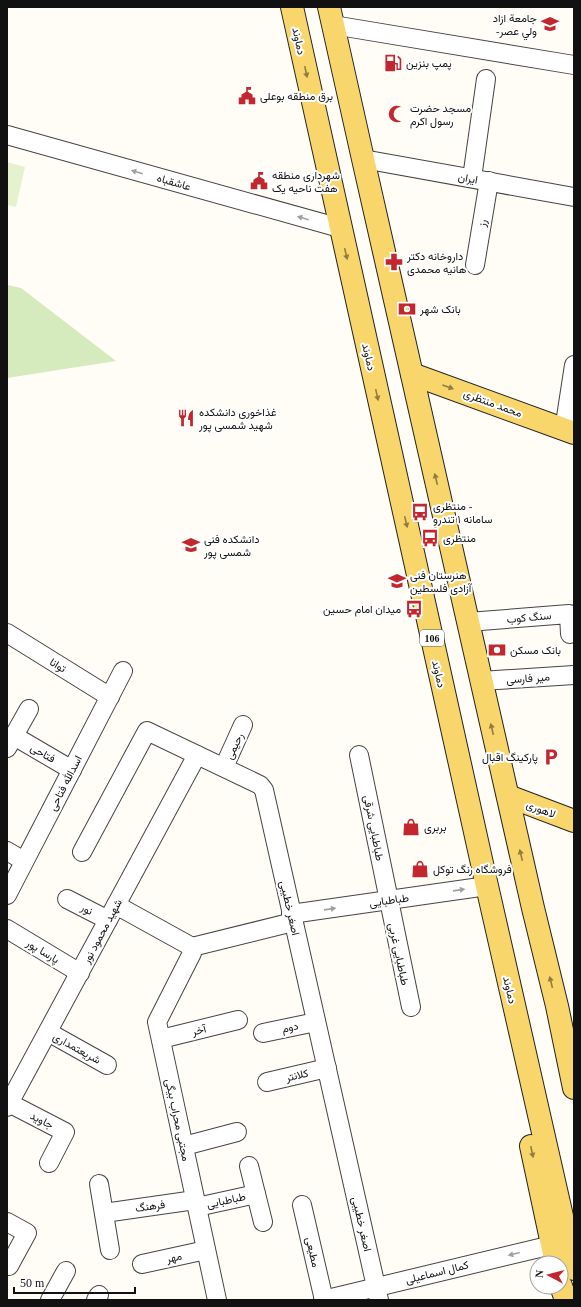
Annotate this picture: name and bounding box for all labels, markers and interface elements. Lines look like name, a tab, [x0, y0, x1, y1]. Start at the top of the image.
place label: جامعة ازاد -ولي عصر	[493, 12, 537, 41]
school or university icon: جامعة ازاد -ولي عصر	[540, 14, 560, 34]
street label: دماوند	[289, 26, 308, 56]
fuel station icon: پمپ بنزین	[383, 53, 403, 73]
place label: پمپ بنزین	[406, 57, 452, 71]
one-way arrow	[304, 66, 310, 79]
public building icon: برق منطقه بوعلی	[237, 86, 257, 106]
place label: برق منطقه بوعلی	[260, 90, 333, 103]
place label: مسجد حضرت رسول اکرم	[410, 102, 471, 129]
mosque icon: مسجد حضرت رسول اکرم	[387, 104, 407, 124]
one-way arrow	[131, 168, 143, 174]
place label: شهرداری منطقه هفت ناحیه یک	[272, 169, 340, 195]
street label: ایران	[457, 170, 479, 187]
street label: عاشقباه	[155, 171, 193, 194]
public building icon: شهرداری منطقه هفت ناحیه یک	[249, 171, 269, 191]
one-way arrow	[296, 215, 308, 221]
street label: رز	[475, 218, 490, 229]
one-way arrow	[344, 248, 350, 260]
place label: داروخانه دکتر هانیه محمدی	[406, 250, 467, 276]
pharmacy icon: داروخانه دکتر هانیه محمدی	[384, 252, 404, 272]
bank icon: بانک شهر	[397, 299, 417, 319]
place label: بانک شهر	[419, 303, 461, 316]
street label: دماوند	[359, 342, 378, 372]
one-way arrow	[443, 384, 455, 390]
street label: محمد منتظری	[462, 387, 524, 420]
one-way arrow	[375, 388, 381, 401]
place label: غذاخوری دانشکده شهید شمسی پور	[198, 406, 277, 433]
restaurant icon: غذاخوری دانشکده شهید شمسی پور	[176, 408, 196, 428]
one-way arrow	[432, 473, 438, 485]
place label: منتظری - سامانه ۱ تندرو	[433, 500, 493, 526]
bus stop icon: منتظری - سامانه ۱ تندرو	[410, 502, 430, 522]
one-way arrow	[403, 515, 409, 528]
bus stop icon: منتظری	[420, 528, 440, 548]
place label: منتظری	[443, 532, 476, 545]
place label: دانشکده فنی شمسی پور	[203, 533, 259, 560]
school or university icon: دانشکده فنی شمسی پور	[181, 535, 201, 555]
place label: هنرستان فنی آزادی فلسطین	[410, 569, 473, 595]
school or university icon: هنرستان فنی آزادی فلسطین	[387, 571, 407, 591]
bus stop icon: میدان امام حسین	[404, 599, 424, 619]
place label: میدان امام حسین	[323, 603, 401, 617]
street label: سنگ کوب	[506, 609, 552, 626]
road number: 106	[420, 630, 444, 646]
bank icon: بانک مسکن	[487, 640, 507, 660]
place label: بانک مسکن	[510, 644, 561, 657]
street label: توانا	[47, 655, 69, 676]
street label: دماوند	[429, 659, 448, 689]
street label: میر فارسی	[506, 670, 550, 687]
one-way arrow	[489, 722, 495, 735]
street label: رحیمی	[223, 731, 246, 762]
street label: فتاحی	[28, 741, 58, 766]
parking icon: پارکینگ اقبال	[541, 747, 561, 767]
place label: پارکینگ اقبال	[482, 751, 538, 765]
street label: اسدالله فتاحی	[46, 753, 85, 813]
street label: طباطبایی شرقی	[361, 794, 386, 862]
street label: لاهوری	[524, 798, 557, 821]
shop icon: بربری	[401, 817, 421, 837]
place label: بربری	[424, 821, 446, 834]
one-way arrow	[518, 849, 524, 861]
shop icon: فروشگاه رنگ توکل	[410, 859, 430, 879]
place label: فروشگاه رنگ توکل	[433, 863, 512, 876]
street label: اصغر خطیبی	[277, 879, 302, 937]
one-way arrow	[453, 887, 465, 893]
street label: طباطبایی	[368, 891, 410, 910]
street label: شهید محمود نور	[80, 897, 125, 967]
street label: نور	[78, 900, 95, 918]
one-way arrow	[324, 906, 336, 912]
street label: طباطبایی غربی	[386, 922, 411, 987]
street label: پارسا پور	[23, 936, 62, 967]
street label: دماوند	[500, 975, 519, 1005]
one-way arrow	[548, 976, 554, 988]
street label: دوم	[281, 1019, 300, 1037]
street label: آخر	[190, 1022, 209, 1039]
street label: شریعتمداری	[51, 1030, 103, 1067]
street label: کلانتر	[284, 1067, 310, 1085]
street label: مجتبی محراب بیگی	[162, 1078, 193, 1163]
street label: جاوید	[28, 1109, 56, 1132]
one-way arrow	[529, 1146, 535, 1158]
street label: طباطبایی	[205, 1190, 247, 1211]
street label: اصغر خطیبی	[349, 1195, 374, 1253]
street label: فرهنگ	[134, 1198, 166, 1215]
street label: مطیعی	[303, 1236, 322, 1269]
street label: مهر	[164, 1249, 183, 1266]
one-way arrow	[508, 1251, 520, 1257]
north arrow	[529, 1255, 569, 1295]
street label: کمال اسماعیلی	[404, 1258, 470, 1287]
scale bar	[14, 1269, 135, 1295]
text: N	[533, 1269, 546, 1278]
text: 50 m	[20, 1276, 45, 1290]

